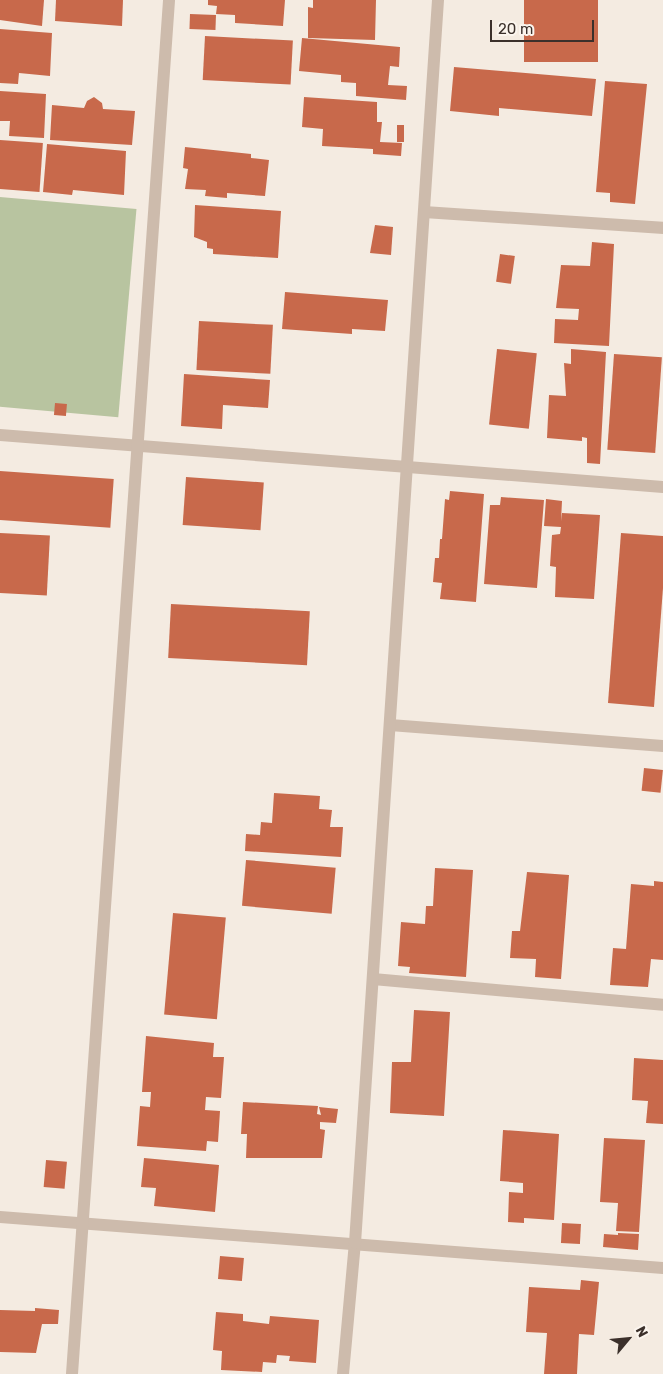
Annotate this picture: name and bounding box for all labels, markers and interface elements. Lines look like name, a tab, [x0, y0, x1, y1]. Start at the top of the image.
scale bar	[493, 10, 597, 42]
text: 20 m	[498, 20, 533, 38]
north arrow	[603, 1314, 653, 1364]
text: N	[632, 1323, 652, 1340]

